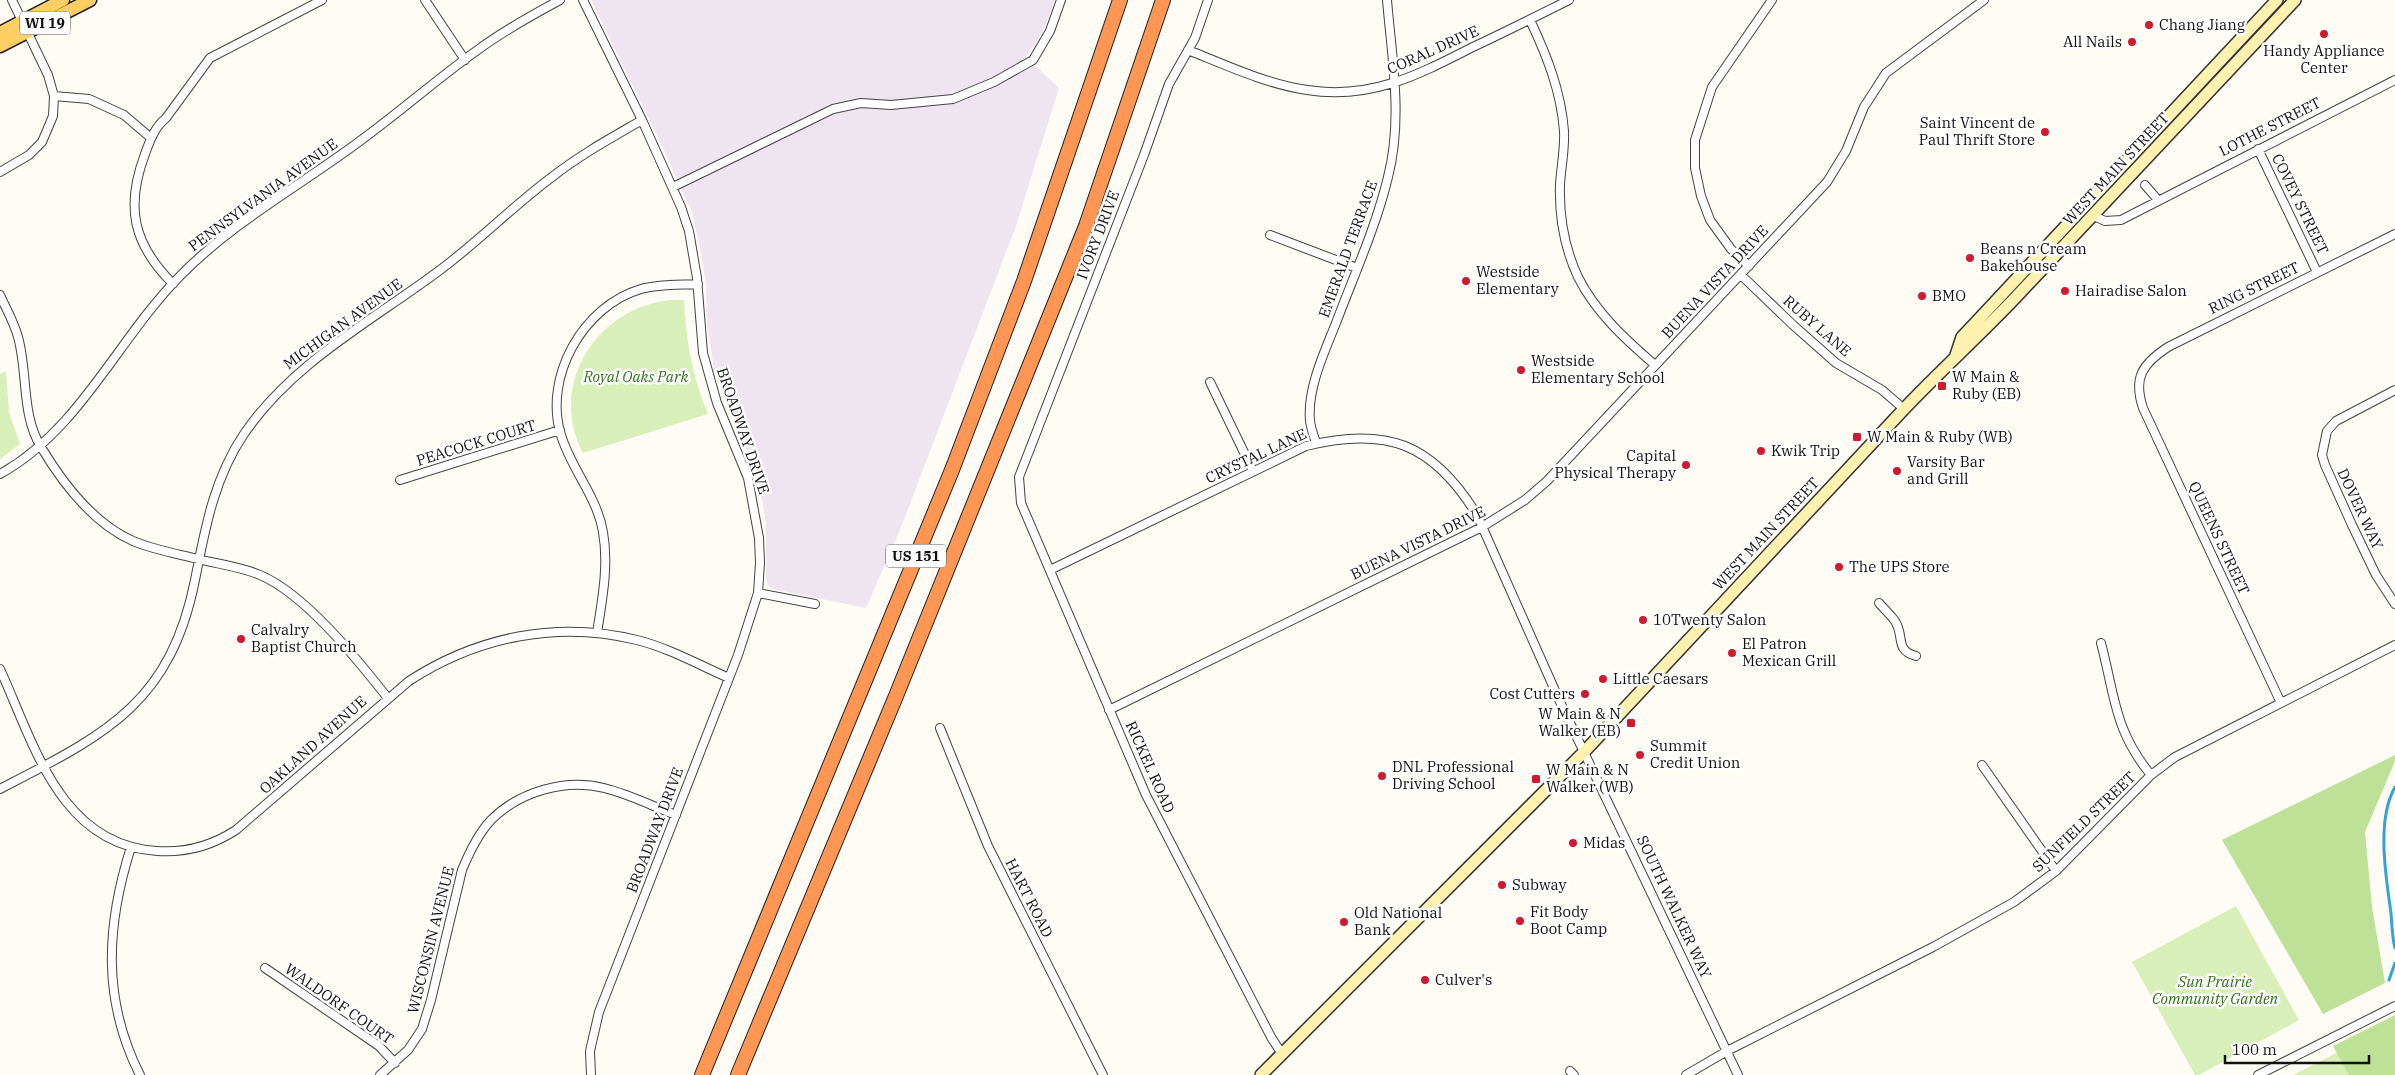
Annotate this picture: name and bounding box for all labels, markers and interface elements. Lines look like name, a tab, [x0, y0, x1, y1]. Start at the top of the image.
road number: WI 19	[20, 12, 70, 34]
place label: Chang Jiang	[2159, 15, 2245, 34]
marker: Chang Jiang	[2143, 19, 2155, 31]
street label: CORAL DRIVE	[1384, 21, 1482, 78]
marker: Handy Appliance Center	[2318, 28, 2330, 40]
place label: All Nails	[2063, 32, 2122, 51]
marker: All Nails	[2126, 36, 2138, 48]
place label: Handy Appliance Center	[2263, 41, 2385, 77]
street label: LOTHE STREET	[2216, 93, 2324, 160]
street label: WEST MAIN STREET	[2058, 108, 2173, 229]
place label: Saint Vincent de Paul Thrift Store	[1919, 113, 2035, 149]
marker: Saint Vincent de Paul Thrift Store	[2039, 126, 2051, 138]
street label: PENNSYLVANIA AVENUE	[184, 134, 341, 255]
street label: COVEY STREET	[2268, 150, 2333, 257]
street label: EMERALD TERRACE	[1314, 178, 1381, 320]
street label: IVORY DRIVE	[1072, 188, 1123, 282]
street label: BUENA VISTA DRIVE	[1657, 221, 1772, 342]
place label: Beans n Cream Bakehouse	[1980, 239, 2087, 275]
marker: Beans n Cream Bakehouse	[1964, 252, 1976, 264]
street label: RING STREET	[2205, 257, 2303, 318]
place label: Westside Elementary	[1476, 262, 1559, 298]
street label: MICHIGAN AVENUE	[279, 274, 406, 373]
marker: Westside Elementary	[1460, 275, 1472, 287]
place label: Hairadise Salon	[2075, 281, 2187, 300]
marker: Hairadise Salon	[2059, 285, 2071, 297]
place label: BMO	[1932, 286, 1966, 305]
marker: BMO	[1916, 290, 1928, 302]
street label: RUBY LANE	[1779, 291, 1855, 360]
place label: Westside Elementary School	[1531, 351, 1665, 387]
marker: Westside Elementary School	[1515, 364, 1527, 376]
street label: BROADWAY DRIVE	[713, 365, 774, 497]
park label: Royal Oaks Park	[583, 367, 689, 386]
place label: W Main & Ruby (EB)	[1952, 367, 2021, 403]
marker: W Main & Ruby (EB)	[1936, 380, 1948, 392]
street label: PEACOCK COURT	[414, 415, 538, 470]
street label: CRYSTAL LANE	[1202, 424, 1309, 487]
place label: W Main & Ruby (WB)	[1867, 427, 2013, 446]
marker: W Main & Ruby (WB)	[1851, 431, 1863, 443]
place label: Kwik Trip	[1771, 441, 1840, 460]
marker: Kwik Trip	[1755, 445, 1767, 457]
place label: Capital Physical Therapy	[1554, 446, 1676, 482]
place label: Varsity Bar and Grill	[1907, 452, 1985, 488]
marker: Capital Physical Therapy	[1680, 459, 1692, 471]
marker: Varsity Bar and Grill	[1891, 465, 1903, 477]
street label: DOVER WAY	[2333, 465, 2388, 553]
street label: WEST MAIN STREET	[1708, 473, 1823, 594]
street label: QUEENS STREET	[2185, 478, 2254, 597]
street label: BUENA VISTA DRIVE	[1347, 502, 1488, 584]
road number: US 151	[886, 544, 946, 568]
place label: The UPS Store	[1849, 557, 1950, 576]
marker: The UPS Store	[1833, 561, 1845, 573]
place label: 10Twenty Salon	[1653, 610, 1767, 629]
marker: 10Twenty Salon	[1637, 614, 1649, 626]
place label: Calvalry Baptist Church	[251, 620, 357, 656]
marker: Calvalry Baptist Church	[235, 633, 247, 645]
place label: El Patron Mexican Grill	[1742, 634, 1836, 670]
marker: El Patron Mexican Grill	[1726, 647, 1738, 659]
place label: Little Caesars	[1613, 669, 1708, 688]
marker: Little Caesars	[1597, 673, 1609, 685]
place label: Cost Cutters	[1489, 684, 1575, 703]
marker: Cost Cutters	[1579, 688, 1591, 700]
street label: OAKLAND AVENUE	[255, 691, 370, 798]
place label: W Main & N Walker (EB)	[1538, 704, 1621, 740]
marker: W Main & N Walker (EB)	[1625, 717, 1637, 729]
street label: RICKEL ROAD	[1122, 718, 1179, 816]
place label: Summit Credit Union	[1650, 736, 1741, 772]
marker: Summit Credit Union	[1634, 749, 1646, 761]
place label: DNL Professional Driving School	[1392, 757, 1514, 793]
place label: W Main & N Walker (WB)	[1546, 760, 1634, 796]
street label: BROADWAY DRIVE	[622, 764, 687, 895]
street label: SUNFIELD STREET	[2028, 767, 2139, 876]
marker: DNL Professional Driving School	[1376, 770, 1388, 782]
marker: W Main & N Walker (WB)	[1530, 773, 1542, 785]
street label: SOUTH WALKER WAY	[1633, 832, 1716, 982]
place label: Midas	[1583, 833, 1625, 852]
marker: Midas	[1567, 837, 1579, 849]
street label: HART ROAD	[1001, 855, 1057, 941]
street label: WISCONSIN AVENUE	[403, 864, 458, 1015]
place label: Subway	[1512, 875, 1567, 894]
marker: Subway	[1496, 879, 1508, 891]
place label: Fit Body Boot Camp	[1530, 902, 1607, 938]
place label: Old National Bank	[1354, 903, 1442, 939]
marker: Fit Body Boot Camp	[1514, 915, 1526, 927]
marker: Old National Bank	[1338, 916, 1350, 928]
street label: WALDORF COURT	[281, 959, 398, 1048]
place label: Culver's	[1435, 970, 1492, 989]
park label: Sun Prairie Community Garden	[2152, 972, 2279, 1008]
marker: Culver's	[1419, 974, 1431, 986]
scale bar	[2225, 1032, 2369, 1064]
text: 100 m	[2232, 1040, 2277, 1059]

